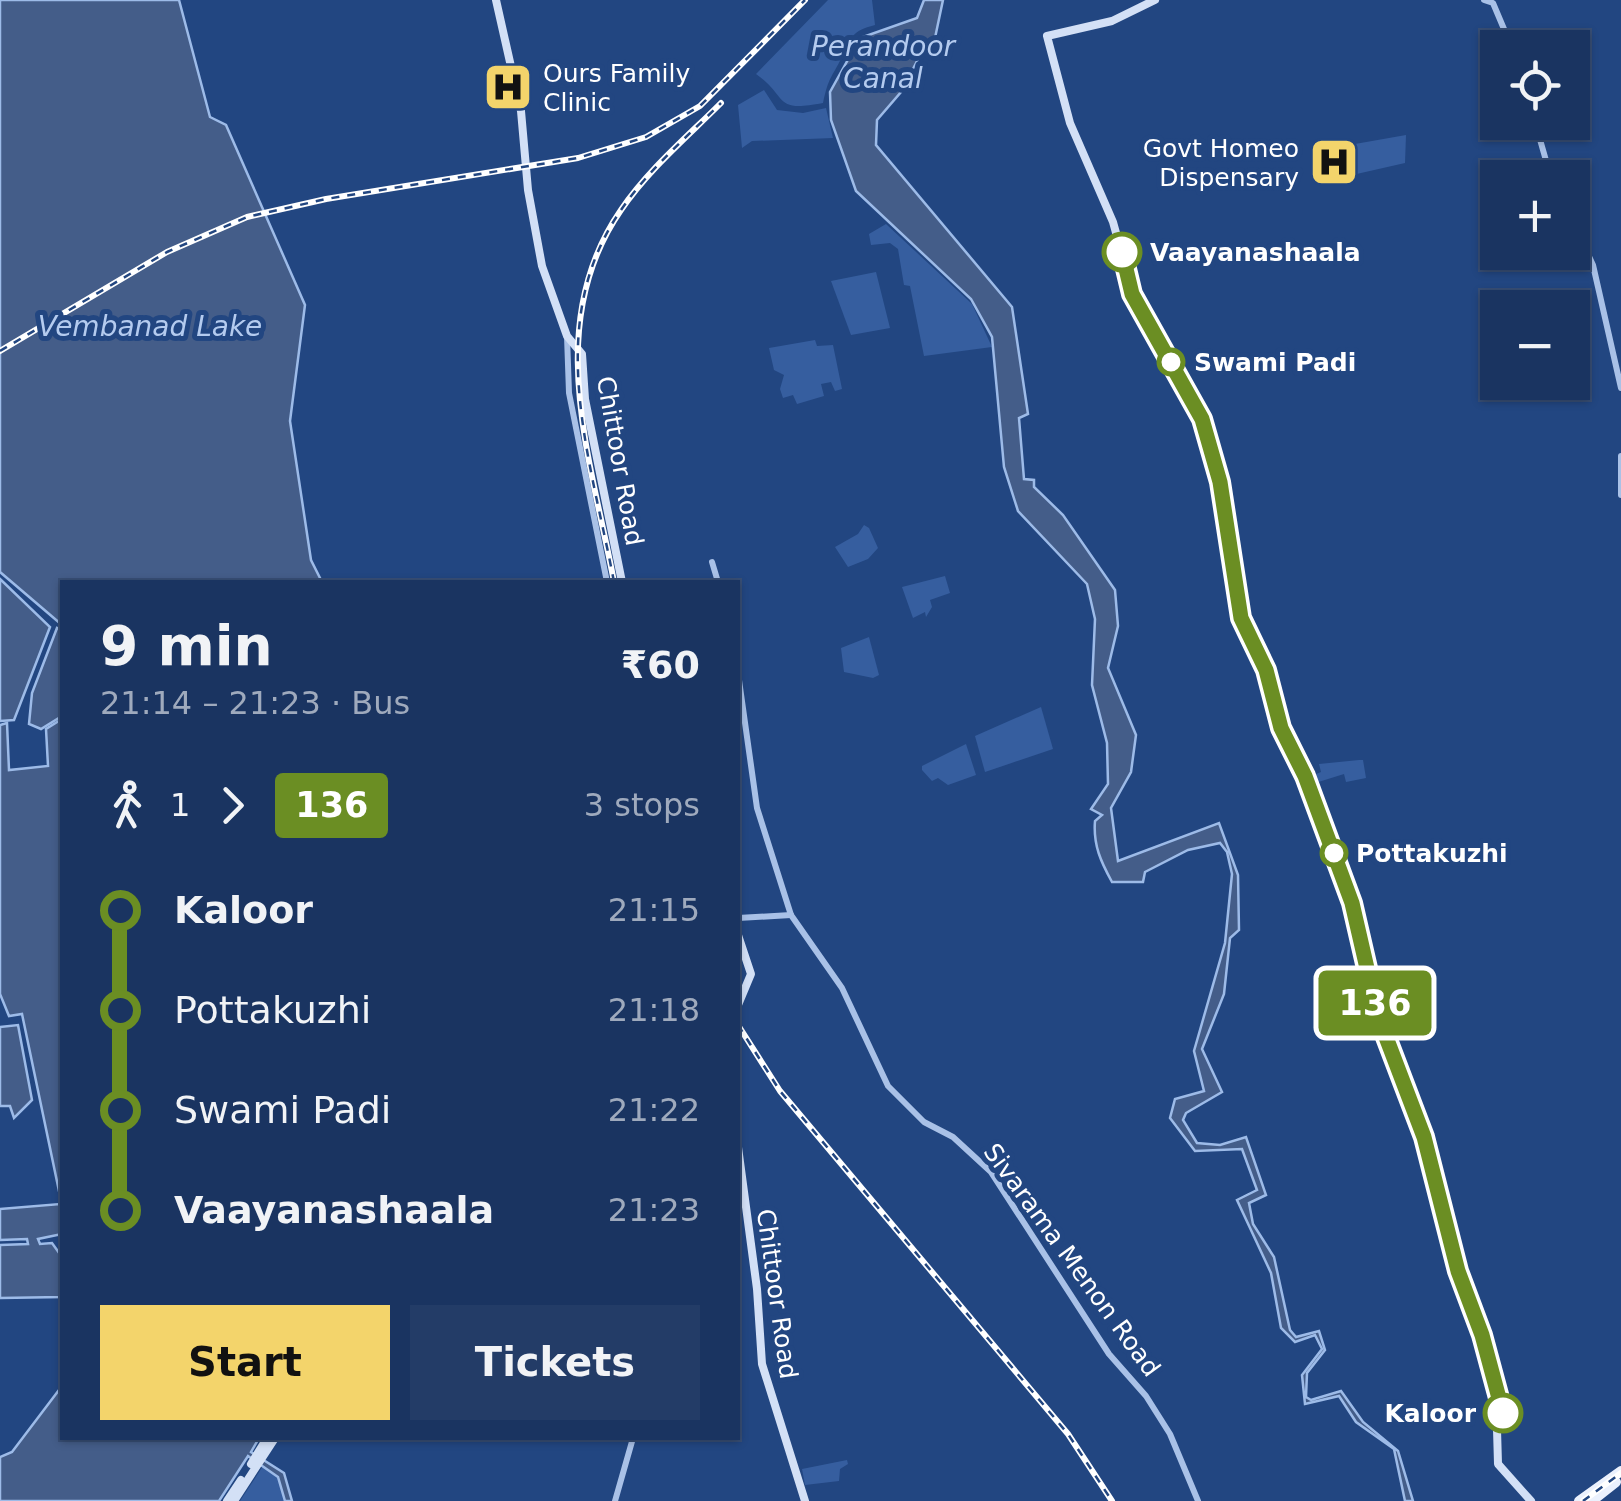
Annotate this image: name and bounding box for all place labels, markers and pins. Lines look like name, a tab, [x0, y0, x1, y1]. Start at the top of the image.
place label: Ours Family Clinic	[543, 59, 690, 117]
hospital icon: Ours Family Clinic	[482, 61, 534, 113]
place label: Govt Homeo Dispensary	[1143, 134, 1299, 192]
hospital icon: Govt Homeo Dispensary	[1308, 136, 1360, 188]
marker: Vaayanashaala	[1103, 233, 1141, 271]
place label: Vaayanashaala	[1150, 238, 1361, 267]
place label: Swami Padi	[1194, 348, 1356, 377]
marker: Swami Padi	[1158, 349, 1184, 375]
place label: Pottakuzhi	[1356, 839, 1508, 868]
marker: Pottakuzhi	[1321, 840, 1347, 866]
marker: Kaloor	[1484, 1394, 1522, 1432]
place label: Kaloor	[1385, 1399, 1477, 1428]

